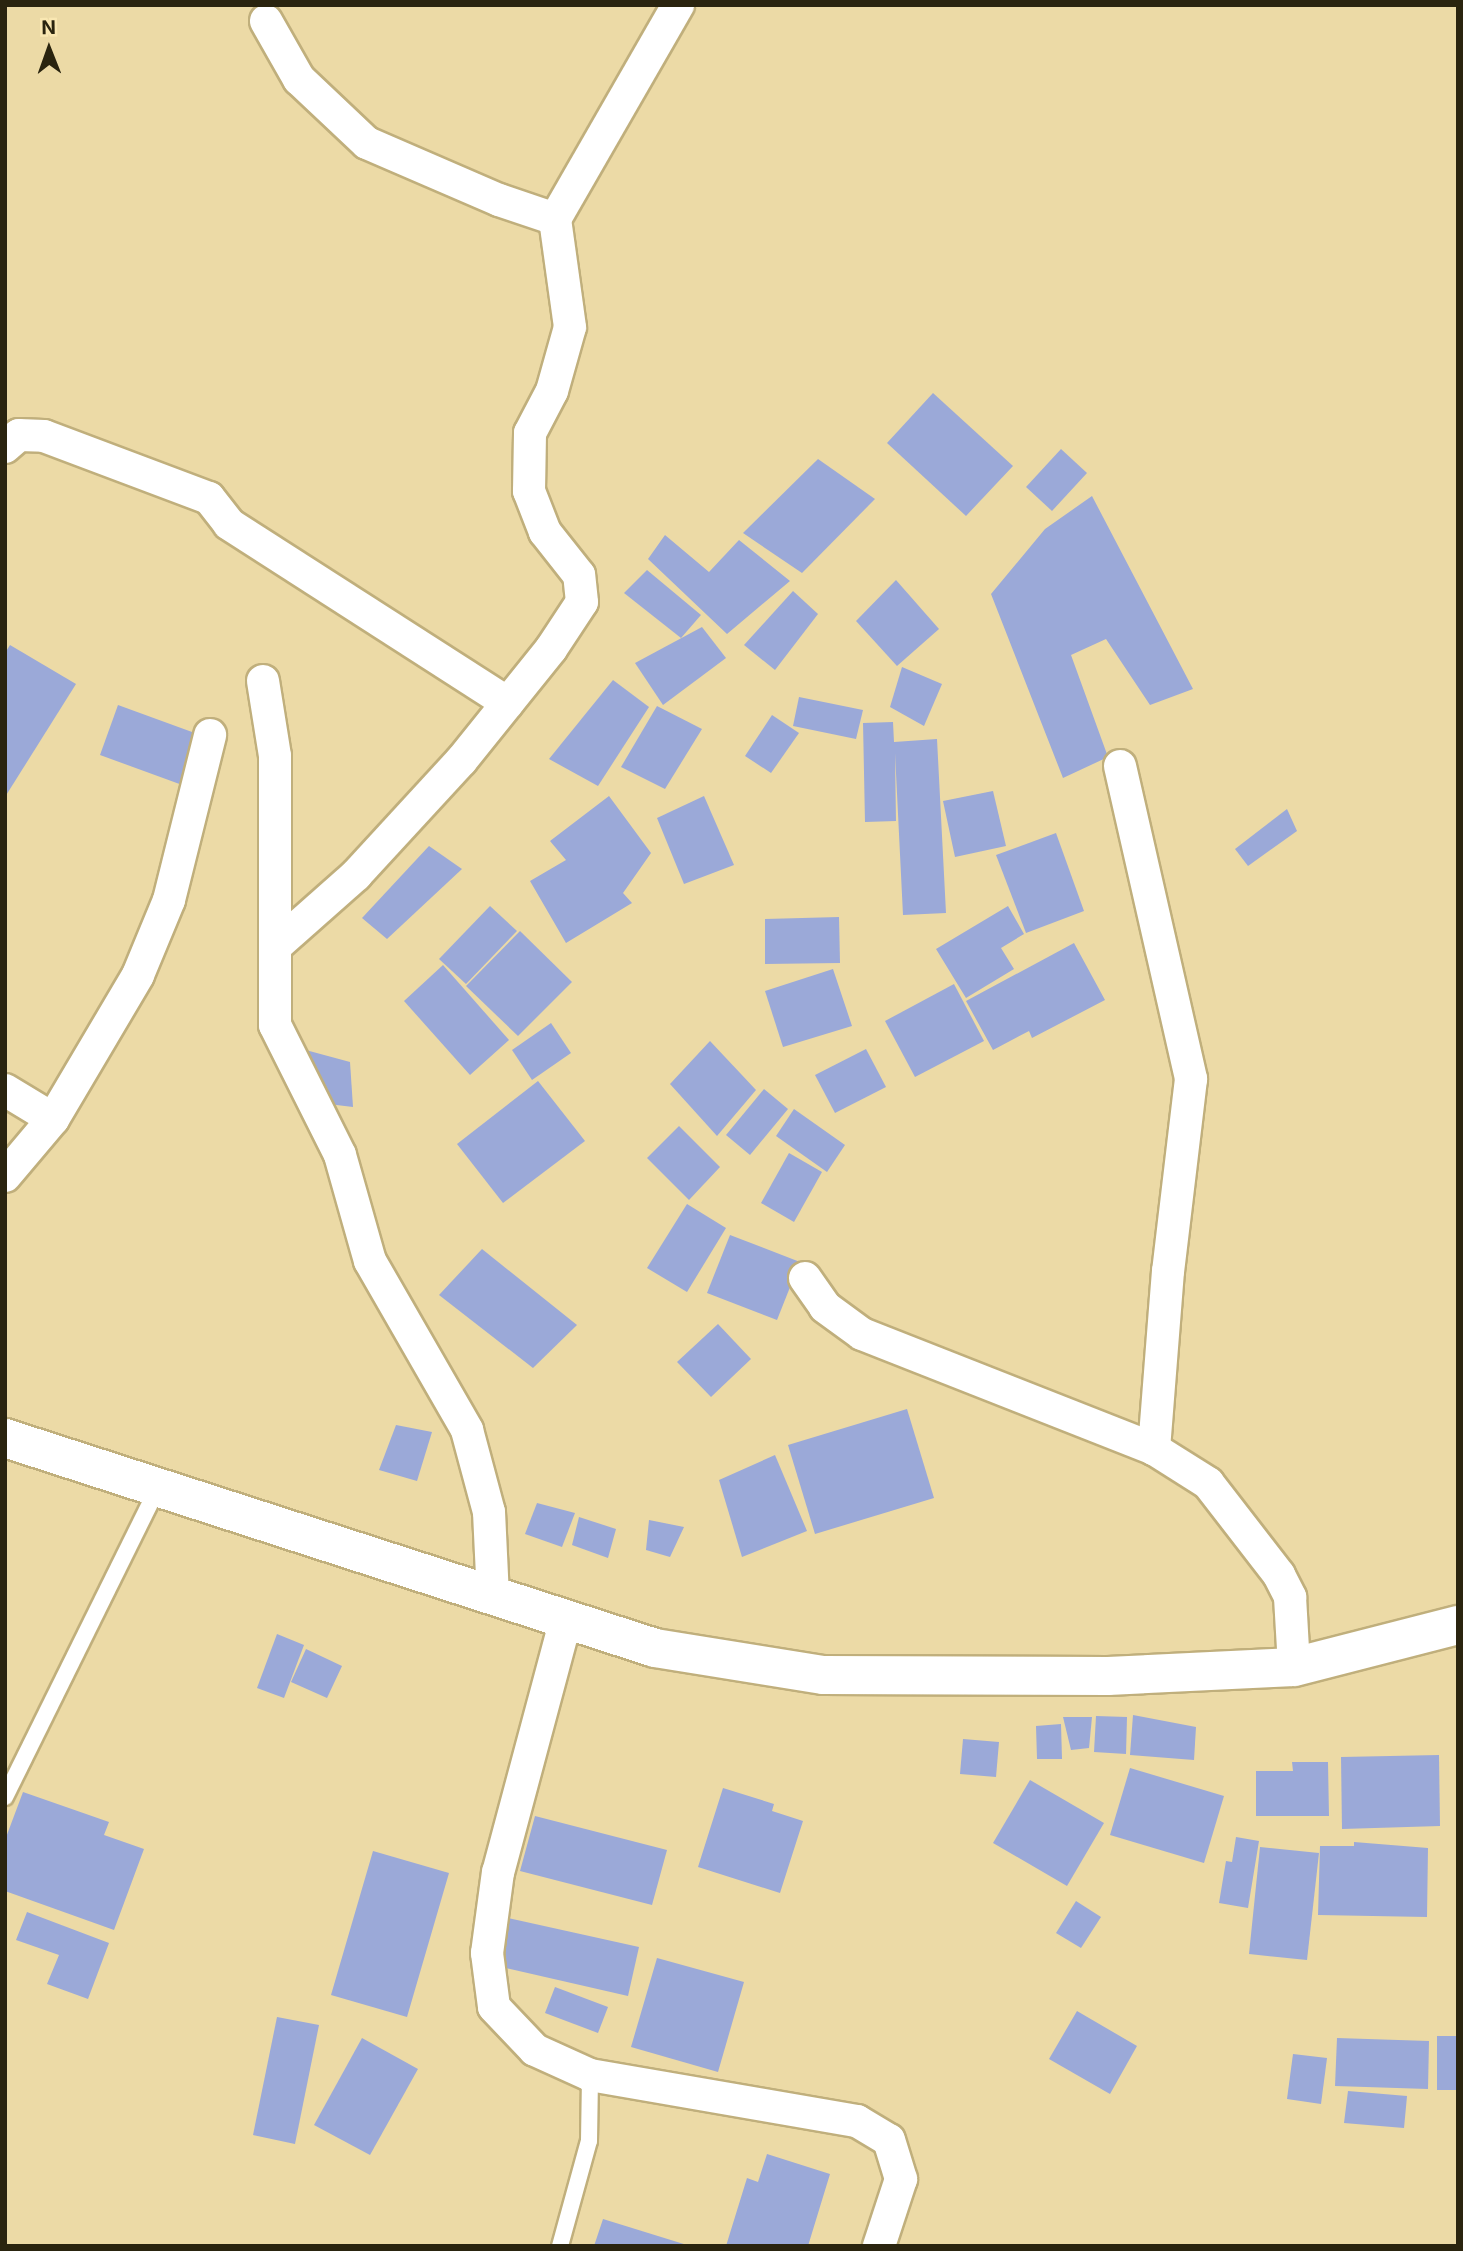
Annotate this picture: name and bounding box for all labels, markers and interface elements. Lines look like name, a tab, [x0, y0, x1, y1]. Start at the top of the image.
north arrow	[14, 14, 84, 84]
text: N	[41, 16, 56, 39]

